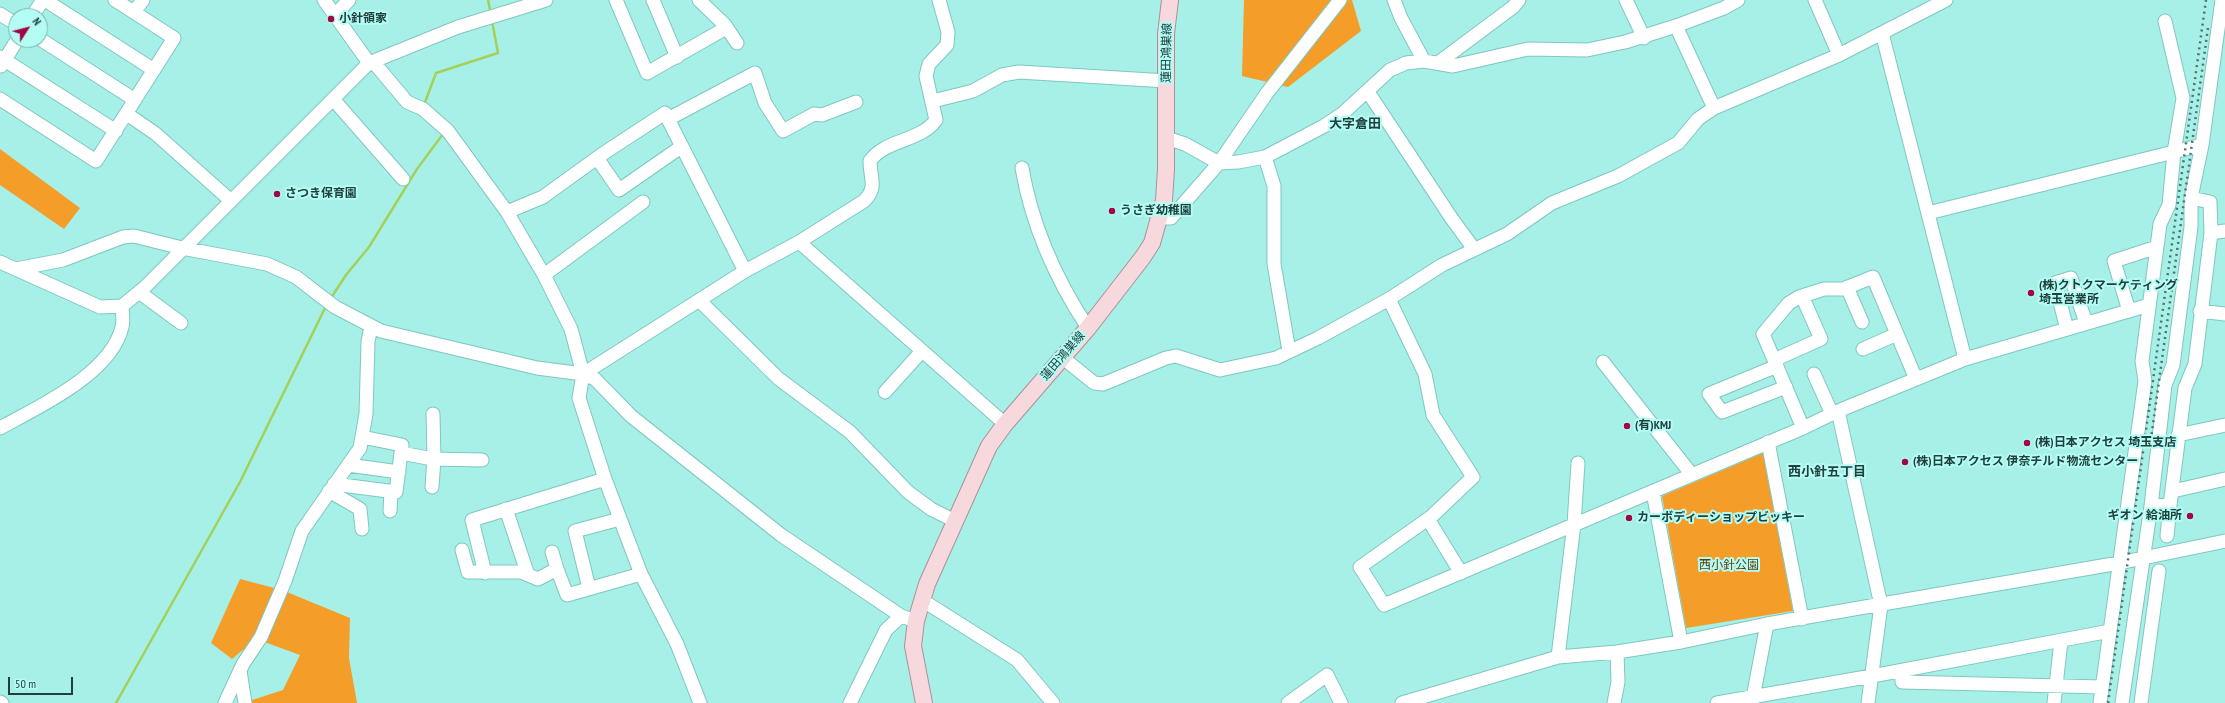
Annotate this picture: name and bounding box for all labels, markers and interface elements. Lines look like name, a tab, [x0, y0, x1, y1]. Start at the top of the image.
north arrow	[8, 8, 48, 48]
place label: 小針領家	[339, 12, 387, 26]
marker: 小針領家	[326, 14, 336, 24]
text: N	[29, 15, 44, 28]
street label: 蓮田鴻巣線	[1159, 23, 1175, 83]
district label: 大字倉田	[1329, 116, 1381, 132]
place label: さつき保育園	[285, 187, 357, 201]
marker: さつき保育園	[272, 189, 282, 199]
place label: うさぎ幼稚園	[1120, 204, 1192, 218]
marker: うさぎ幼稚園	[1107, 206, 1117, 216]
place label: (株)クトクマーケティング 埼玉営業所	[2039, 279, 2178, 307]
marker: (株)クトクマーケティング 埼玉営業所	[2026, 288, 2036, 298]
street label: 蓮田鴻巣線	[1038, 329, 1088, 383]
place label: (有)KMJ	[1635, 419, 1671, 433]
marker: (有)KMJ	[1622, 421, 1632, 431]
place label: (株)日本アクセス 埼玉支店	[2035, 436, 2176, 450]
marker: (株)日本アクセス 埼玉支店	[2022, 438, 2032, 448]
place label: (株)日本アクセス 伊奈チルド物流センター	[1913, 455, 2138, 469]
marker: (株)日本アクセス 伊奈チルド物流センター	[1900, 457, 1910, 467]
district label: 西小針五丁目	[1788, 464, 1866, 480]
place label: ギオン 給油所	[2108, 509, 2182, 523]
place label: カーボディーショップビッキー	[1637, 511, 1805, 525]
marker: ギオン 給油所	[2185, 511, 2195, 521]
marker: カーボディーショップビッキー	[1624, 513, 1634, 523]
park label: 西小針公園	[1699, 559, 1759, 573]
scale bar	[10, 669, 75, 695]
text: 50 m	[15, 676, 36, 691]

